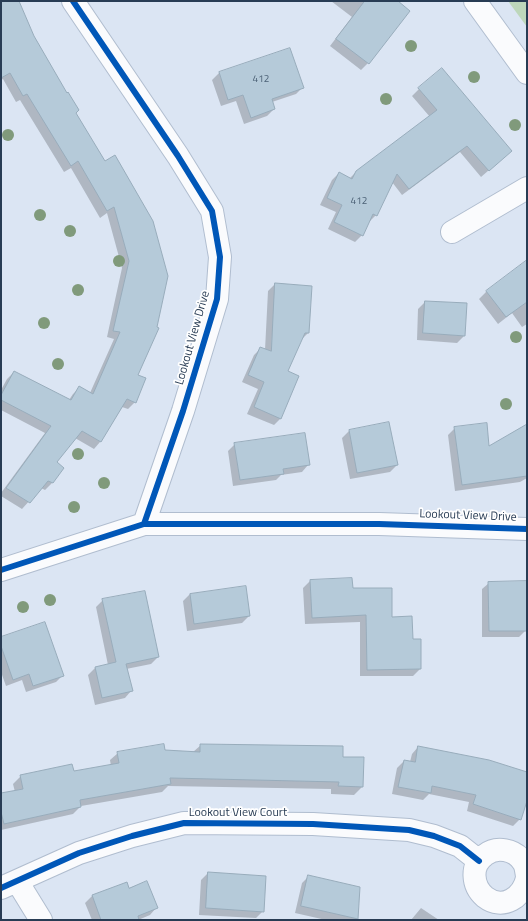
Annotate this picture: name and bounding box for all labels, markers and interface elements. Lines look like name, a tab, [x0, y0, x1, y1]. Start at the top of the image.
house number: 412	[253, 74, 269, 86]
house number: 412	[351, 196, 367, 208]
street label: Lookout View Drive	[173, 289, 213, 387]
street label: Lookout View Drive	[419, 507, 517, 525]
street label: Lookout View Court	[189, 806, 287, 820]

